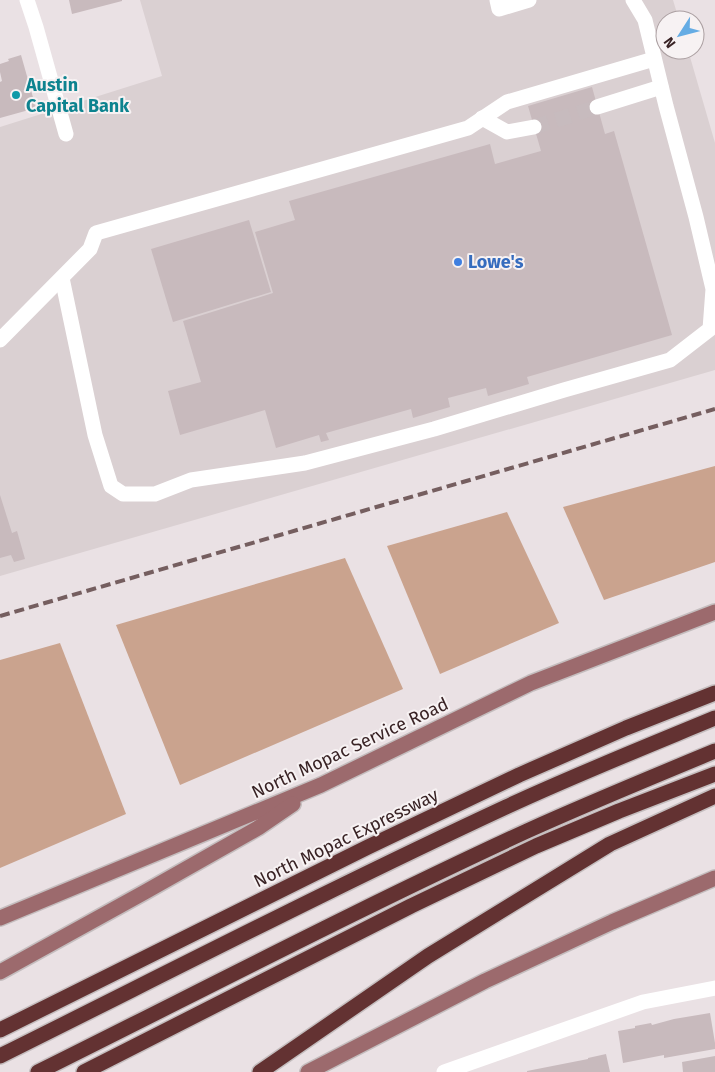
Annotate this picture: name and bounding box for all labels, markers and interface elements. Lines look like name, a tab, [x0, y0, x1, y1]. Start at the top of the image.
north arrow	[655, 10, 705, 60]
text: N	[660, 34, 679, 51]
place label: Austin Capital Bank	[25, 74, 130, 117]
marker: Austin Capital Bank	[10, 89, 22, 101]
place label: Lowe's	[468, 251, 524, 273]
marker: Lowe's	[452, 256, 464, 268]
street label: North Mopac Service Road	[248, 693, 452, 803]
street label: North Mopac Expressway	[250, 784, 442, 892]

